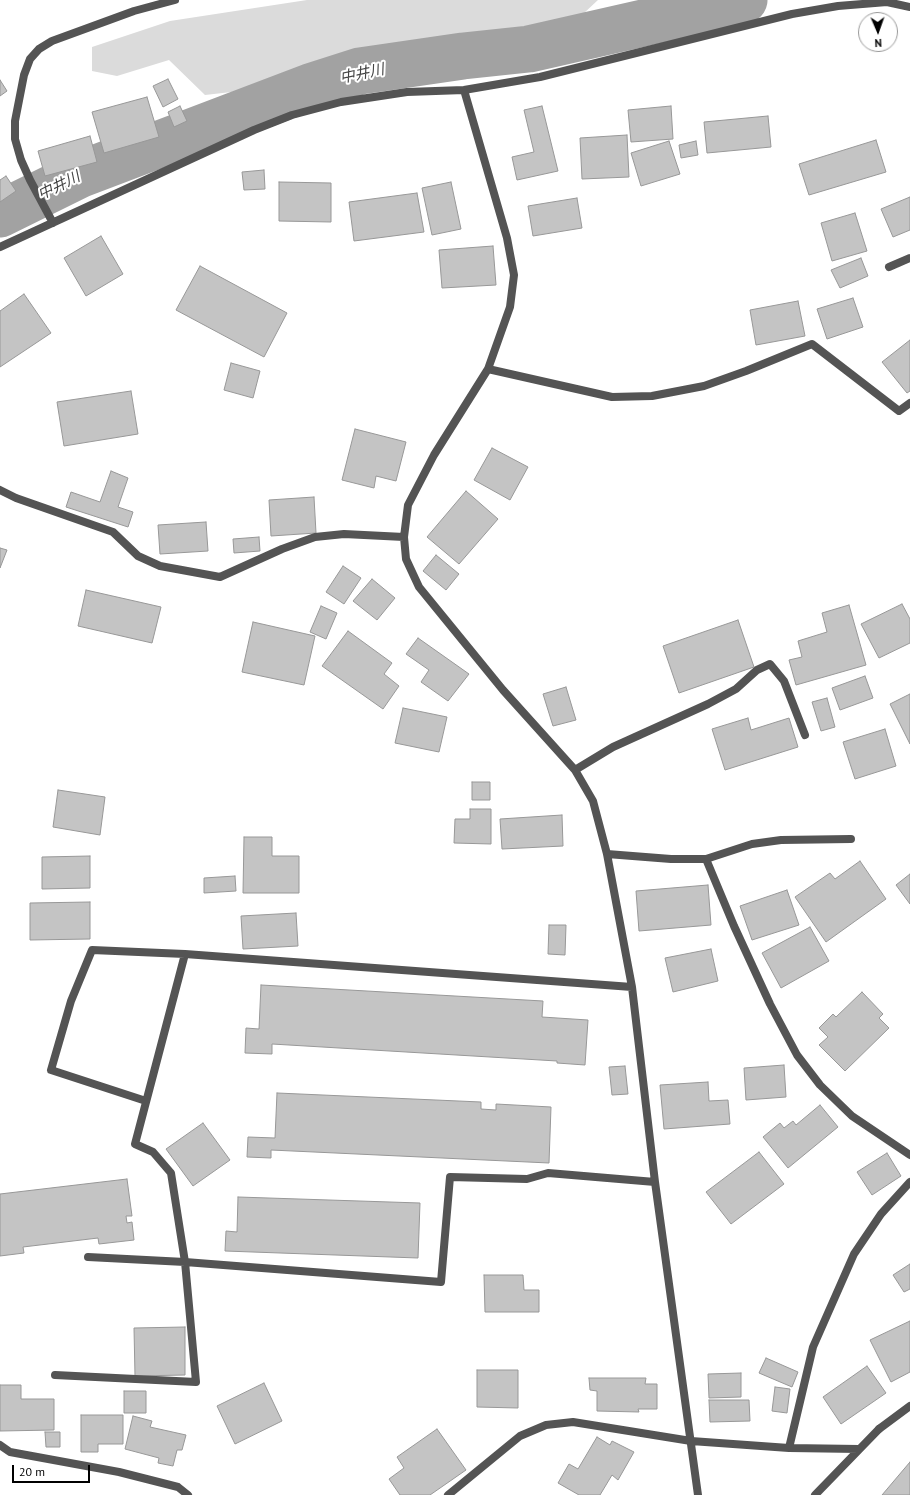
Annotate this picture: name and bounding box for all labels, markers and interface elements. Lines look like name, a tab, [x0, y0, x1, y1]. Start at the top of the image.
north arrow	[858, 12, 898, 52]
text: N	[875, 36, 882, 50]
water label: 中井川	[338, 61, 386, 87]
water label: 中井川	[35, 168, 83, 204]
scale bar	[14, 1457, 92, 1483]
text: 20 m	[19, 1464, 45, 1479]

